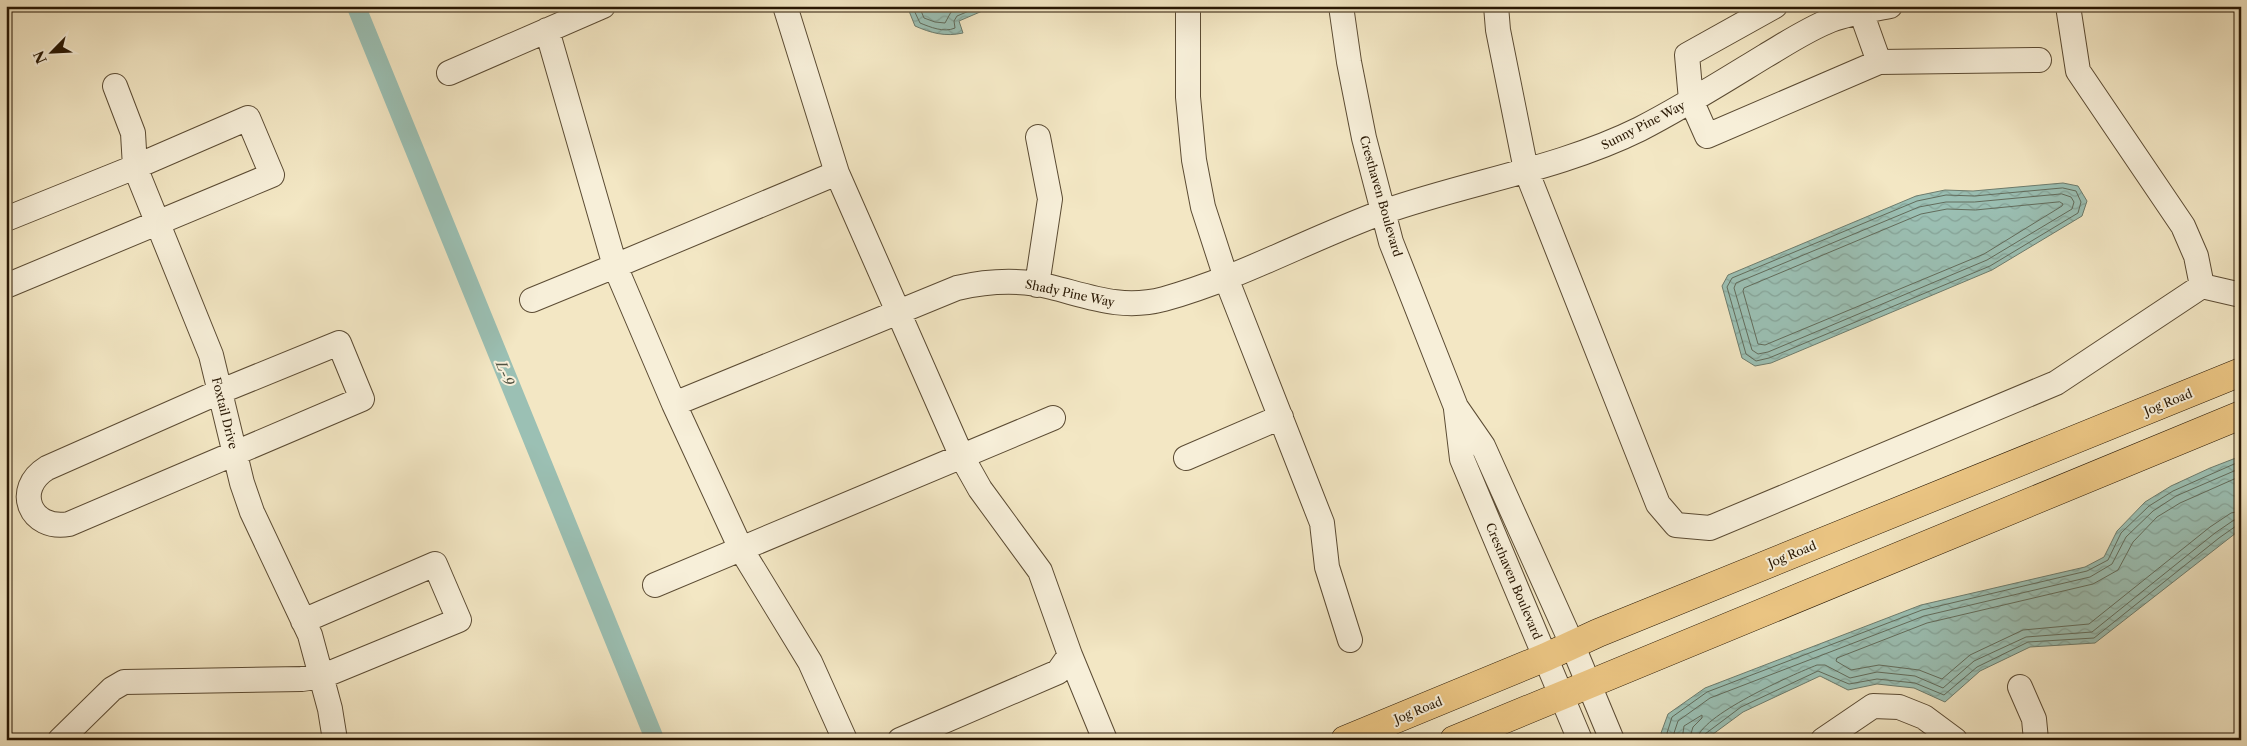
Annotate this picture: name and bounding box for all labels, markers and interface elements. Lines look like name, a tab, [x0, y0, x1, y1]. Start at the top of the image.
north arrow	[28, 28, 78, 78]
text: N	[29, 48, 51, 67]
street label: Sunny Pine Way	[1599, 97, 1688, 153]
street label: Cresthaven Boulevard	[1357, 134, 1406, 259]
street label: Shady Pine Way	[1024, 276, 1116, 310]
water label: L-9	[492, 357, 518, 389]
street label: Foxtail Drive	[209, 376, 241, 451]
street label: Jog Road	[2140, 385, 2195, 419]
street label: Cresthaven Boulevard	[1483, 520, 1546, 642]
street label: Jog Road	[1764, 537, 1819, 571]
street label: Jog Road	[1390, 693, 1445, 727]

